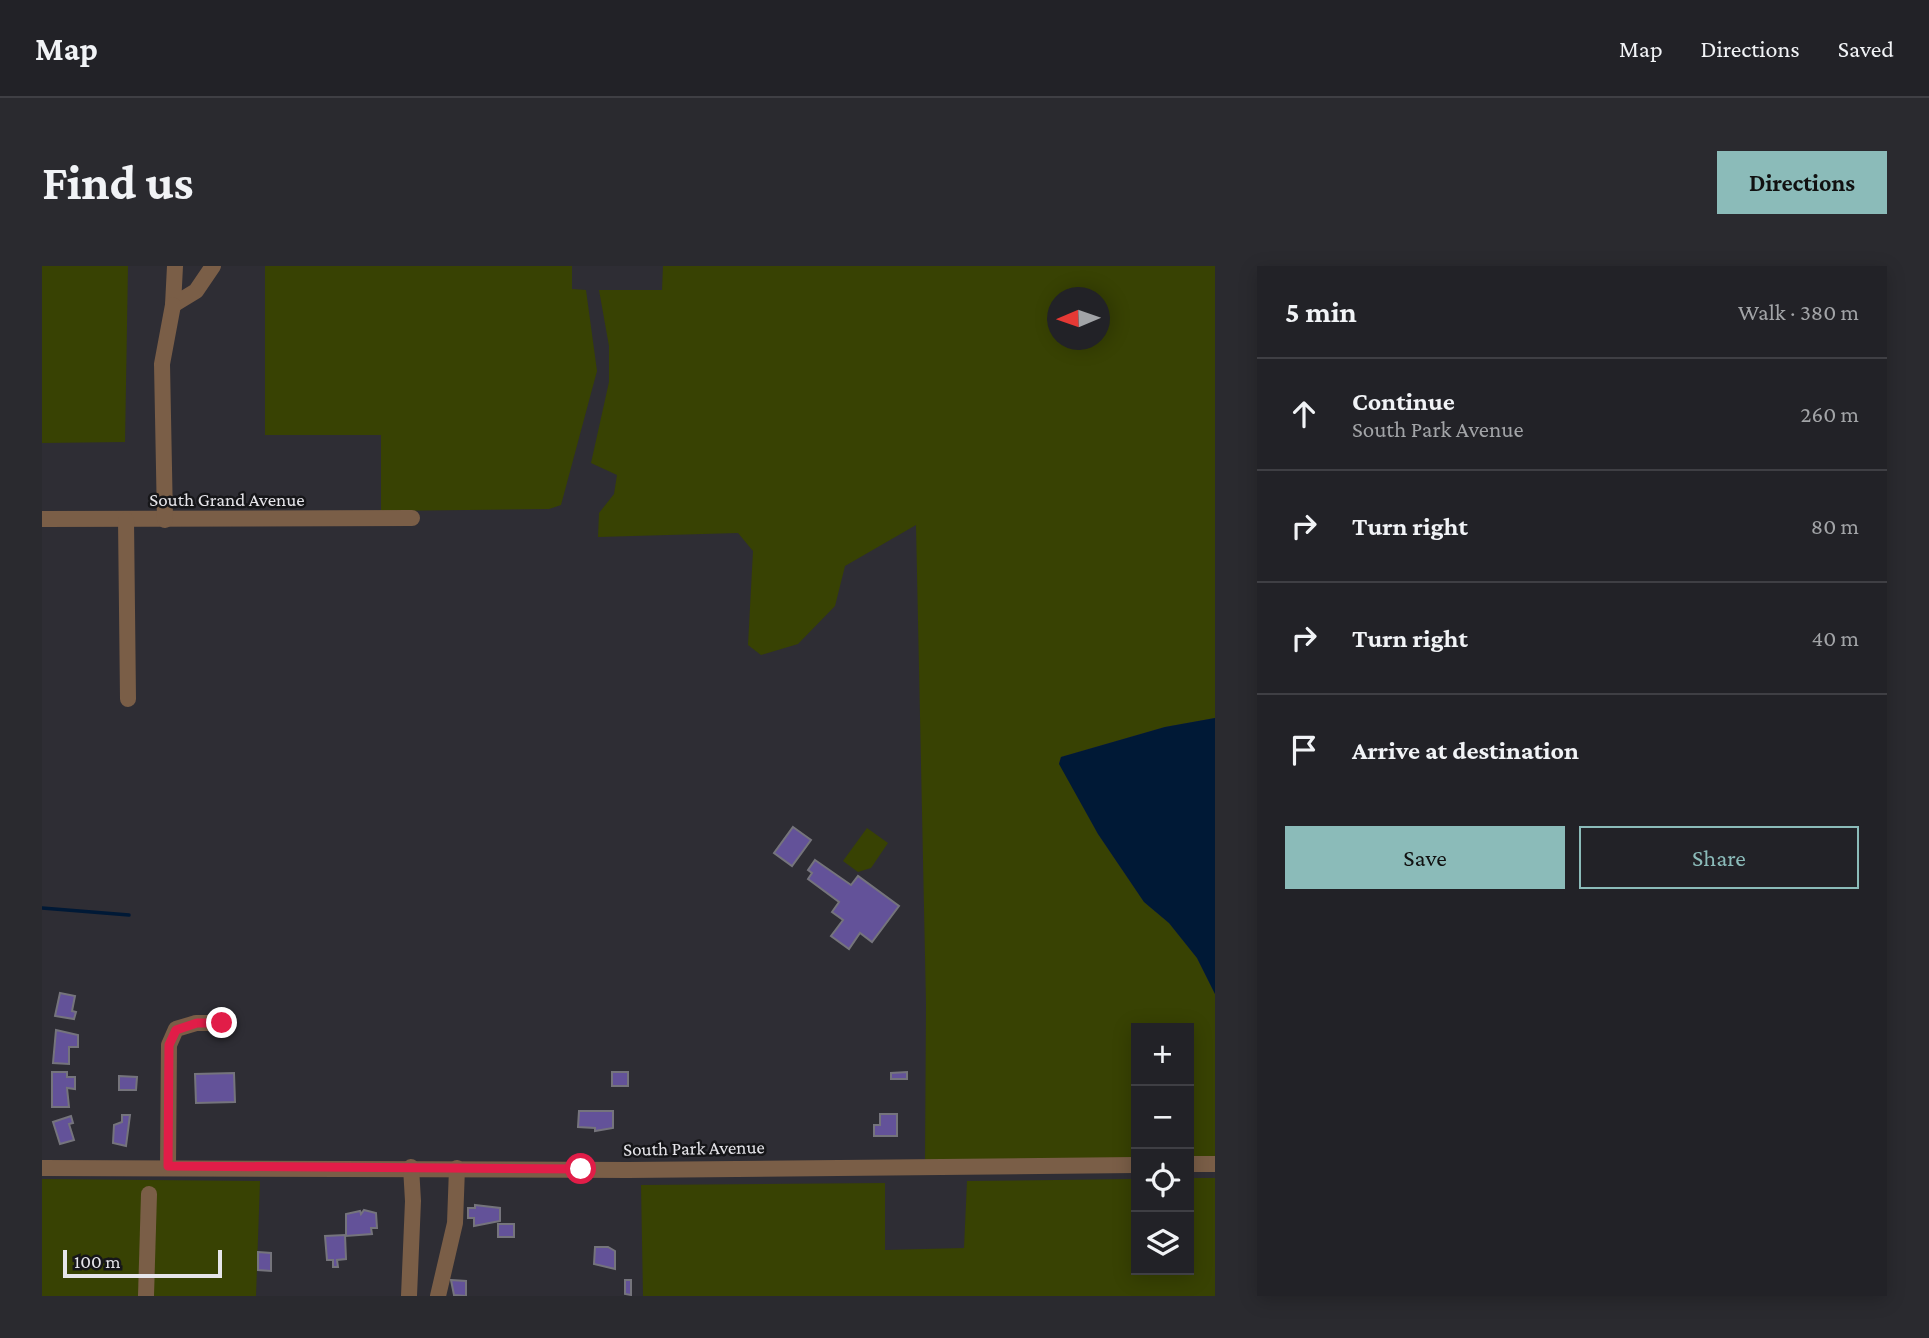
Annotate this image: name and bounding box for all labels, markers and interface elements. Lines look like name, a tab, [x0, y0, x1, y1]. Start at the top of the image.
text: Map	[35, 30, 98, 67]
text: Map	[1619, 35, 1663, 62]
text: Directions	[1701, 35, 1800, 62]
text: Saved	[1838, 35, 1894, 62]
button: Directions	[1717, 151, 1887, 214]
text: Find us	[42, 155, 194, 210]
north arrow	[1047, 287, 1110, 350]
text: 5 min	[1285, 295, 1357, 328]
text: Walk · 380 m	[1738, 299, 1859, 325]
text: Continue	[1352, 387, 1455, 416]
icon: ahead	[1285, 395, 1323, 433]
text: 260 m	[1801, 401, 1859, 427]
text: South Park Avenue	[1352, 416, 1524, 442]
street label: South Grand Avenue	[149, 489, 305, 510]
icon: right	[1285, 507, 1323, 545]
text: Turn right	[1352, 512, 1468, 541]
text: 80 m	[1811, 513, 1859, 539]
icon: right	[1285, 619, 1323, 657]
text: Turn right	[1352, 624, 1468, 653]
text: 40 m	[1811, 625, 1859, 651]
icon: arrive	[1285, 731, 1323, 769]
text: Arrive at destination	[1352, 736, 1579, 765]
button: Save	[1285, 826, 1565, 889]
button: Share	[1579, 826, 1859, 889]
route end	[206, 1007, 237, 1038]
map controls	[1131, 1023, 1194, 1275]
button: +	[1131, 1023, 1194, 1086]
button: −	[1131, 1086, 1194, 1149]
street label: South Park Avenue	[623, 1136, 765, 1160]
button: locate	[1131, 1149, 1194, 1212]
route start	[565, 1153, 596, 1184]
button: layers	[1131, 1212, 1194, 1275]
scale bar	[63, 1247, 222, 1279]
text: 100 m	[74, 1251, 121, 1272]

